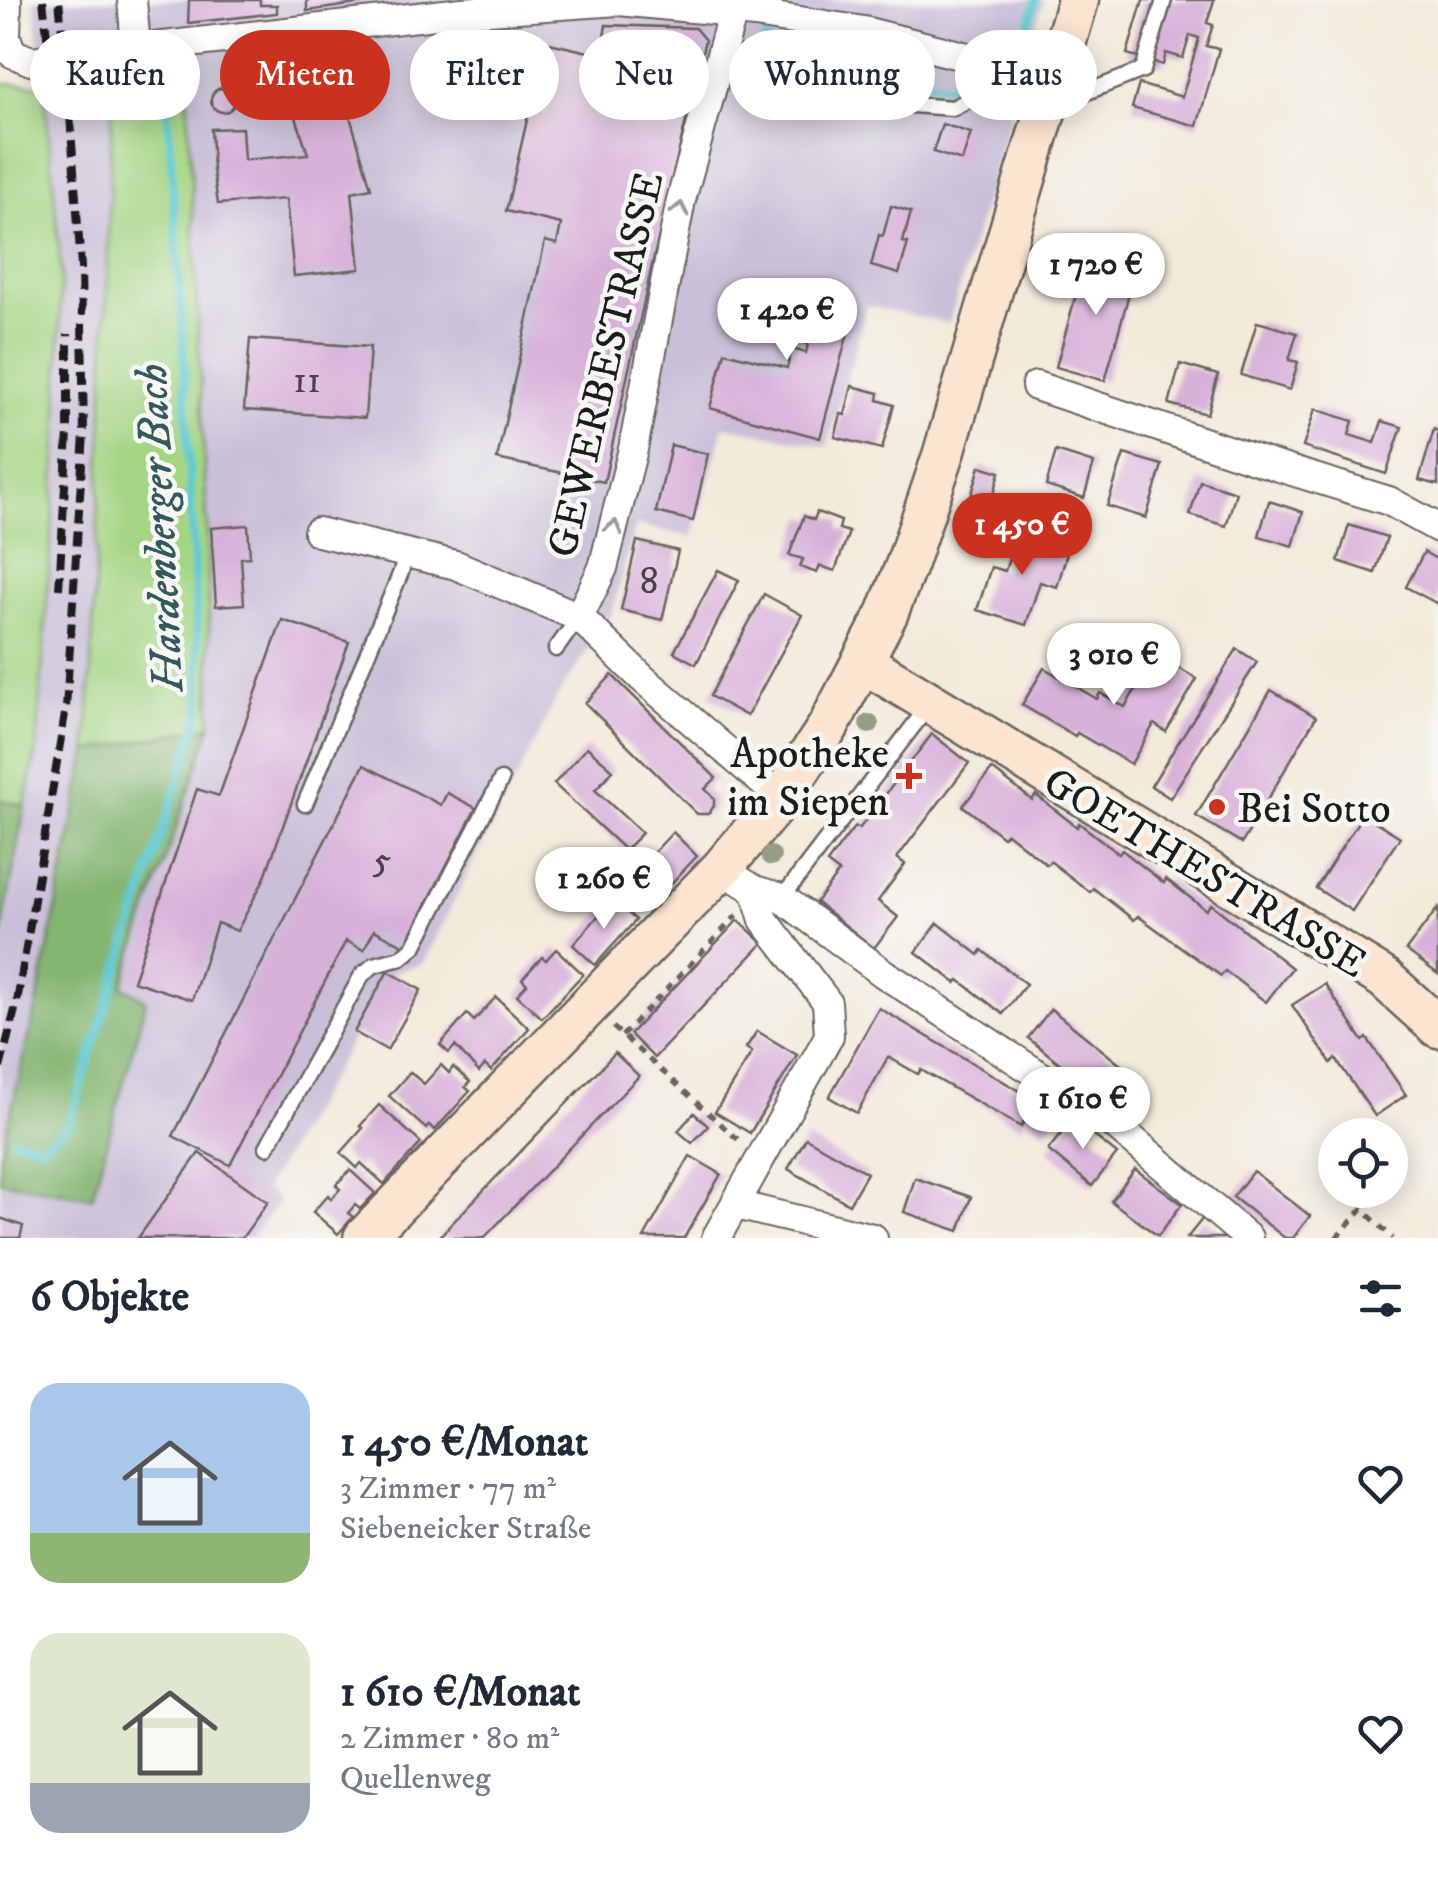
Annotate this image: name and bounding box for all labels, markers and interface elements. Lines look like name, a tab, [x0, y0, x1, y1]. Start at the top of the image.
chip: Kaufen	[30, 30, 200, 120]
chip: Mieten	[220, 30, 390, 120]
chip: Filter	[410, 30, 559, 120]
chip: Neu	[579, 30, 709, 120]
chip: Wohnung	[729, 30, 935, 120]
chip: Haus	[955, 30, 1097, 120]
street label: GEWERBESTRASSE	[537, 167, 677, 562]
one-way arrow	[668, 200, 689, 217]
pin: 1 720 €	[1004, 233, 1188, 318]
text: 1 720 €	[1049, 245, 1143, 285]
pin: 1 420 €	[695, 278, 879, 363]
text: 1 420 €	[739, 290, 835, 330]
house number: 11	[293, 357, 321, 405]
water label: Hardenberger Bach	[124, 362, 198, 694]
pin: 1 450 €	[930, 493, 1114, 578]
text: 1 450 €	[974, 505, 1070, 545]
one-way arrow	[602, 519, 623, 536]
house number: 8	[639, 558, 659, 606]
pin: 3 010 €	[1022, 623, 1206, 708]
text: 3 010 €	[1069, 635, 1159, 675]
place label: Apotheke im Siepen	[727, 729, 889, 829]
street label: GOETHESTRASSE	[1034, 757, 1375, 991]
marker: Apotheke im Siepen	[898, 765, 920, 787]
place label: Bei Sotto	[1237, 784, 1391, 836]
marker: Bei Sotto	[1206, 796, 1228, 818]
house number: 5	[373, 837, 392, 885]
pin: 1 260 €	[512, 847, 696, 932]
text: 1 260 €	[557, 859, 651, 899]
pin: 1 610 €	[991, 1067, 1175, 1152]
text: 1 610 €	[1038, 1079, 1128, 1119]
map controls	[1318, 1118, 1408, 1208]
button: locate	[1318, 1118, 1408, 1208]
icon: filters	[1353, 1271, 1408, 1326]
text: 6 Objekte	[30, 1272, 189, 1324]
text: 1 450 €/Monat	[340, 1417, 588, 1469]
icon: home	[110, 1423, 230, 1543]
icon: heart	[1353, 1456, 1408, 1511]
text: 3 Zimmer · 77 m²	[340, 1469, 556, 1509]
text: Siebeneicker Straße	[340, 1509, 591, 1549]
text: 1 610 €/Monat	[340, 1667, 580, 1719]
icon: home	[110, 1673, 230, 1793]
icon: heart	[1353, 1706, 1408, 1761]
text: 2 Zimmer · 80 m²	[340, 1719, 559, 1759]
text: Quellenweg	[340, 1759, 491, 1799]

